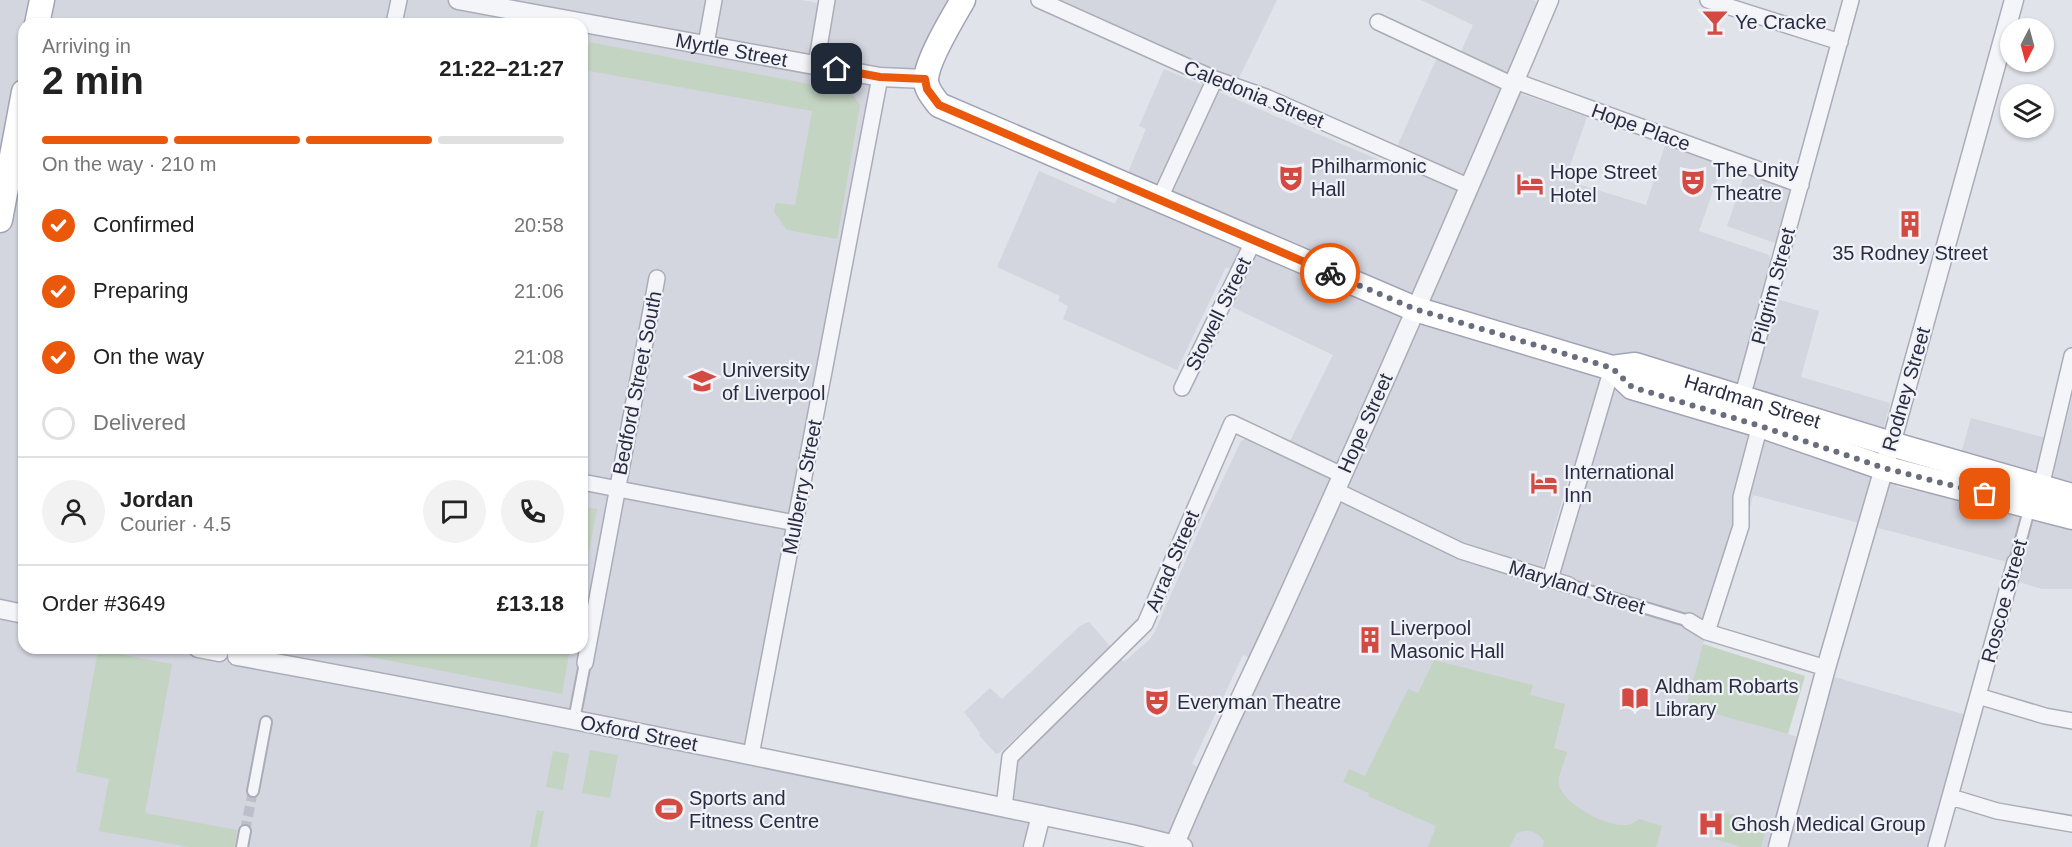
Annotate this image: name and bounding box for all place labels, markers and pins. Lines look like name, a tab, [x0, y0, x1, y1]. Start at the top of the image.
bar icon: Ye Cracke	[1700, 7, 1730, 37]
place label: Ye Cracke	[1735, 11, 1827, 33]
pin	[811, 43, 862, 94]
place label: Philharmonic Hall	[1311, 155, 1427, 200]
place label: The Unity Theatre	[1713, 159, 1799, 204]
place label: Hope Street Hotel	[1550, 161, 1657, 206]
theatre icon: Philharmonic Hall	[1276, 163, 1306, 193]
theatre icon: The Unity Theatre	[1678, 167, 1708, 197]
hotel icon: Hope Street Hotel	[1515, 169, 1545, 199]
building icon: 35 Rodney Street	[1895, 209, 1925, 239]
place label: 35 Rodney Street	[1832, 242, 1988, 264]
place label: University of Liverpool	[722, 359, 825, 404]
school or university icon: University of Liverpool	[687, 366, 717, 396]
place label: International Inn	[1564, 461, 1674, 506]
hotel icon: International Inn	[1529, 468, 1559, 498]
pin	[1959, 468, 2010, 519]
place label: Liverpool Masonic Hall	[1390, 617, 1504, 662]
building icon: Liverpool Masonic Hall	[1355, 625, 1385, 655]
place label: Aldham Robarts Library	[1655, 675, 1798, 720]
library icon: Aldham Robarts Library	[1620, 683, 1650, 713]
theatre icon: Everyman Theatre	[1142, 687, 1172, 717]
place label: Everyman Theatre	[1177, 691, 1341, 713]
place label: Sports and Fitness Centre	[689, 787, 819, 832]
sports icon: Sports and Fitness Centre	[654, 794, 684, 824]
hospital icon: Ghosh Medical Group	[1696, 809, 1726, 839]
place label: Ghosh Medical Group	[1731, 813, 1926, 835]

